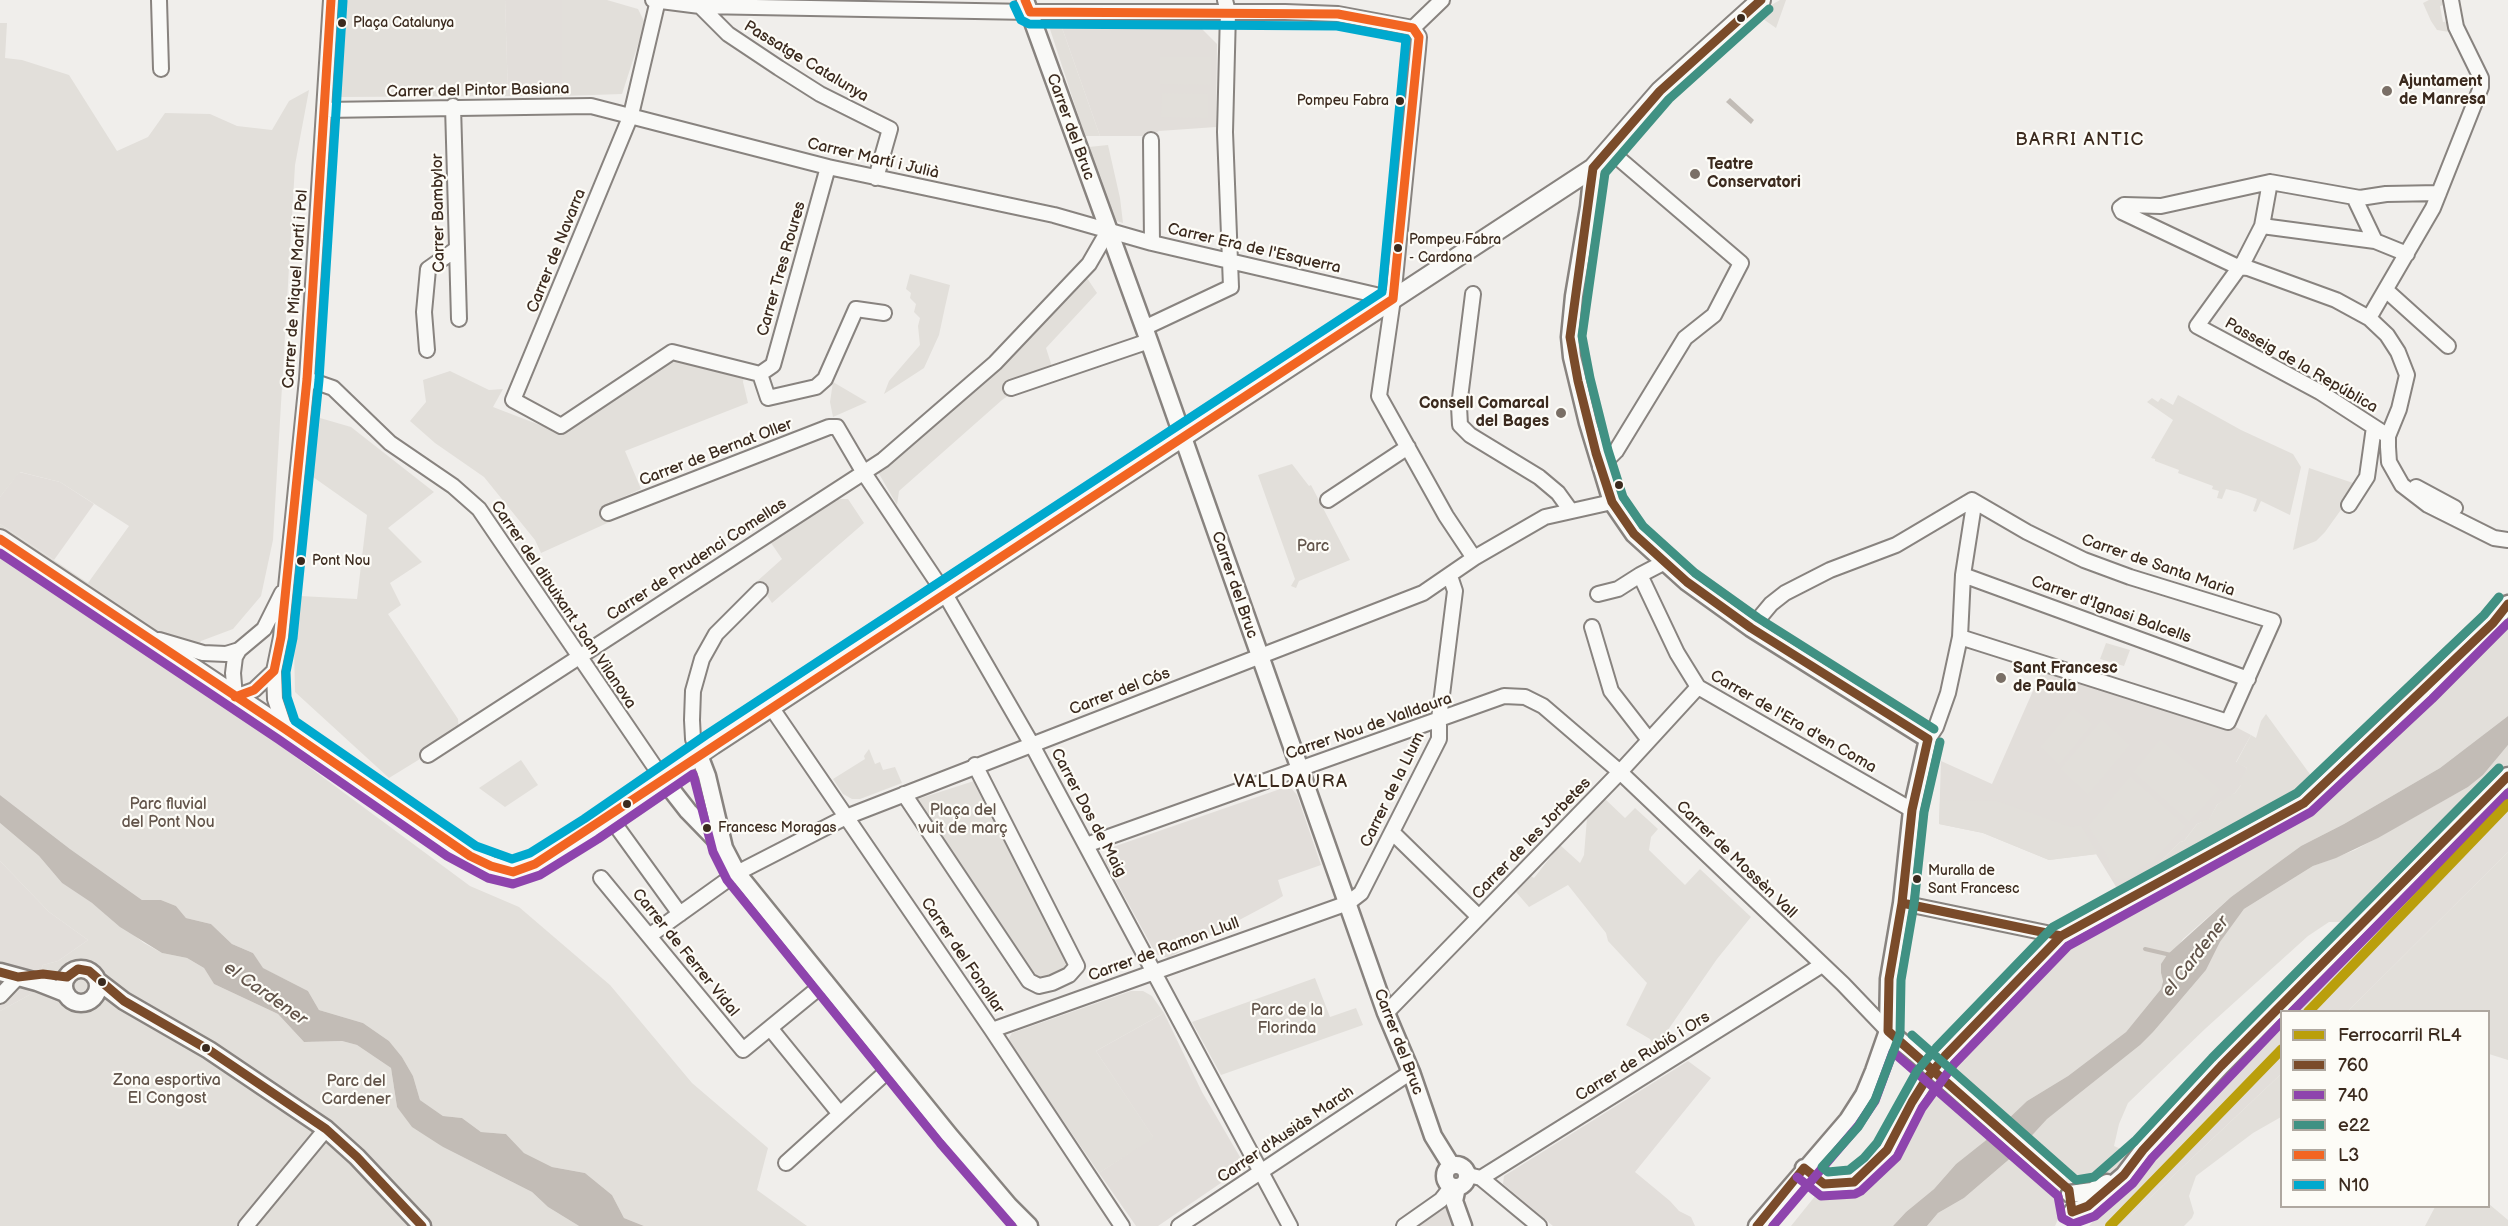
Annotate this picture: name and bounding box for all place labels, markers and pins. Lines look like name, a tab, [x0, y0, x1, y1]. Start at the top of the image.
unlabelled marker	[1735, 12, 1747, 24]
place label: Plaça Catalunya	[353, 15, 454, 31]
marker: Plaça Catalunya	[336, 17, 348, 29]
place label: Ajuntament de Manresa	[2399, 72, 2486, 110]
marker: Ajuntament de Manresa	[2380, 84, 2394, 98]
place label: Pompeu Fabra	[1297, 93, 1389, 109]
marker: Pompeu Fabra	[1394, 95, 1406, 107]
place label: Teatre Conservatori	[1707, 155, 1801, 193]
marker: Teatre Conservatori	[1688, 167, 1702, 181]
place label: Pompeu Fabra - Cardona	[1409, 232, 1501, 264]
marker: Pompeu Fabra - Cardona	[1392, 242, 1404, 254]
place label: Consell Comarcal del Bages	[1419, 394, 1549, 432]
marker: Consell Comarcal del Bages	[1554, 406, 1568, 420]
unlabelled marker	[1613, 479, 1625, 491]
place label: Pont Nou	[312, 553, 370, 569]
marker: Pont Nou	[295, 555, 307, 567]
place label: Sant Francesc de Paula	[2013, 659, 2118, 697]
marker: Sant Francesc de Paula	[1994, 671, 2008, 685]
unlabelled marker	[621, 798, 633, 810]
place label: Francesc Moragas	[718, 820, 837, 836]
marker: Francesc Moragas	[701, 822, 713, 834]
place label: Muralla de Sant Francesc	[1928, 863, 2019, 896]
marker: Muralla de Sant Francesc	[1911, 873, 1923, 885]
unlabelled marker	[96, 976, 108, 988]
unlabelled marker	[200, 1042, 212, 1054]

